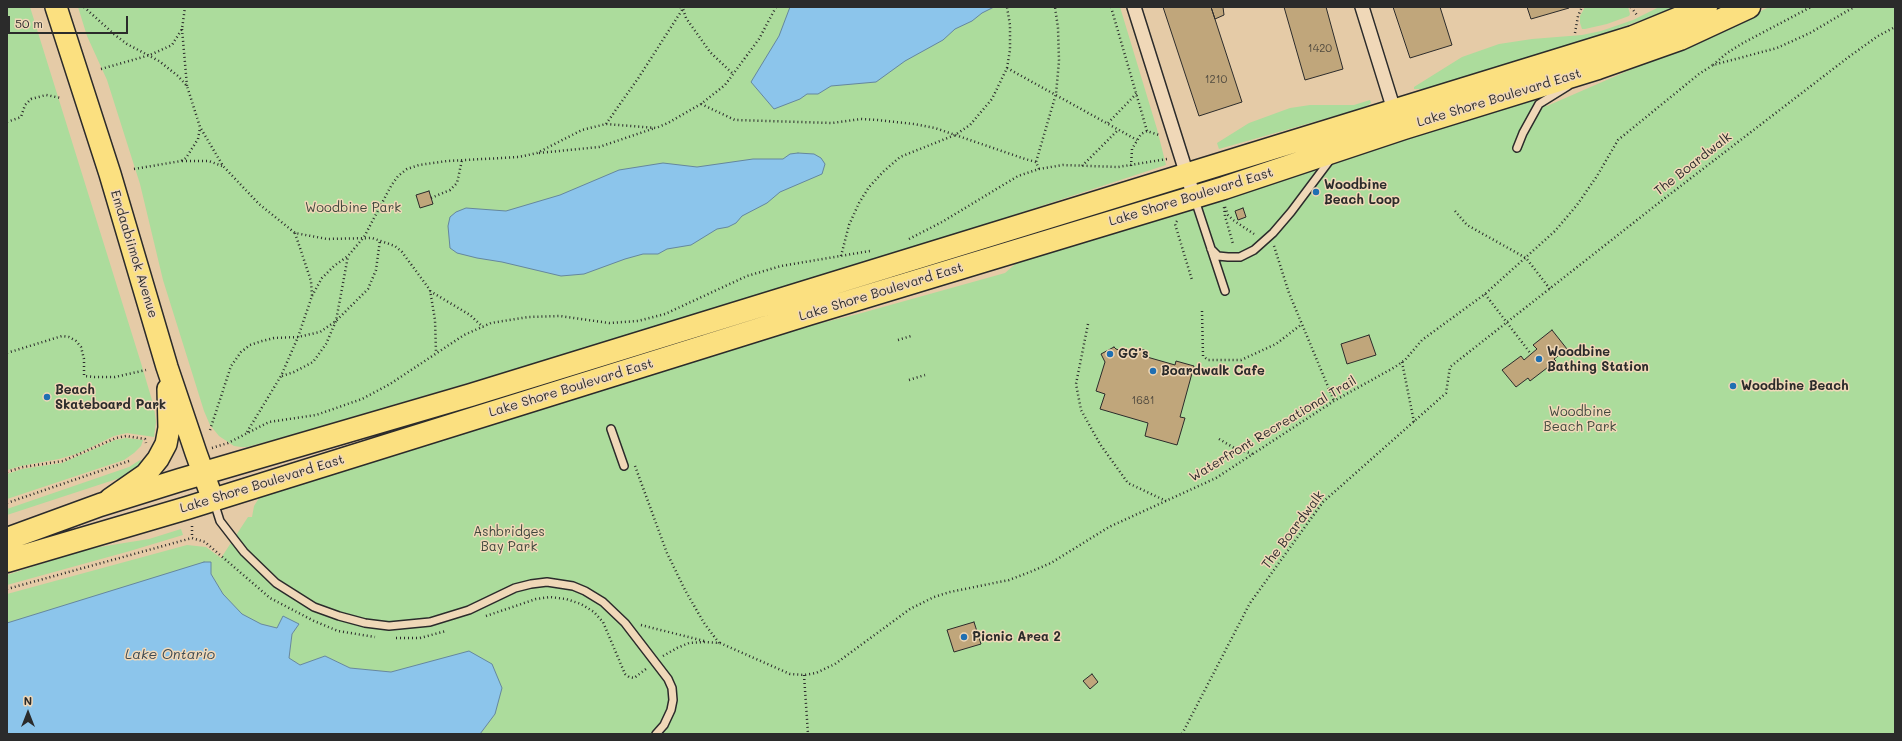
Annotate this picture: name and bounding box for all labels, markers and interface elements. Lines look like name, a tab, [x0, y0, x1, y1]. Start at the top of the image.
scale bar	[10, 8, 130, 34]
text: 50 m	[15, 15, 43, 31]
house number: 1420	[1308, 42, 1332, 56]
street label: Lake Shore Boulevard East	[1415, 66, 1583, 130]
house number: 1210	[1205, 73, 1227, 87]
street label: The Boardwalk	[1651, 129, 1735, 199]
street label: Lake Shore Boulevard East	[1107, 165, 1275, 229]
place label: Woodbine Beach Loop	[1324, 177, 1400, 208]
marker: Woodbine Beach Loop	[1311, 187, 1321, 197]
street label: Emdaabiimok Avenue	[107, 188, 161, 320]
park label: Woodbine Park	[305, 200, 401, 216]
street label: Lake Shore Boulevard East	[797, 260, 965, 324]
place label: Woodbine Bathing Station	[1547, 344, 1649, 375]
place label: GG’s	[1118, 346, 1148, 362]
marker: GG’s	[1105, 349, 1115, 359]
marker: Woodbine Bathing Station	[1534, 354, 1544, 364]
street label: Lake Shore Boulevard East	[487, 356, 655, 420]
place label: Boardwalk Cafe	[1161, 363, 1265, 379]
marker: Boardwalk Cafe	[1148, 366, 1158, 376]
street label: Waterfront Recreational Trail	[1187, 373, 1359, 485]
place label: Woodbine Beach	[1741, 378, 1848, 394]
marker: Woodbine Beach	[1728, 381, 1738, 391]
place label: Beach Skateboard Park	[55, 382, 166, 413]
marker: Beach Skateboard Park	[42, 392, 52, 402]
house number: 1681	[1131, 394, 1155, 408]
park label: Woodbine Beach Park	[1544, 404, 1616, 435]
street label: Lake Shore Boulevard East	[178, 452, 346, 516]
street label: The Boardwalk	[1259, 488, 1327, 572]
park label: Ashbridges Bay Park	[473, 524, 545, 555]
place label: Picnic Area 2	[972, 629, 1061, 645]
marker: Picnic Area 2	[959, 632, 969, 642]
water label: Lake Ontario	[125, 647, 215, 663]
north arrow	[8, 693, 48, 733]
text: N	[24, 693, 32, 708]

